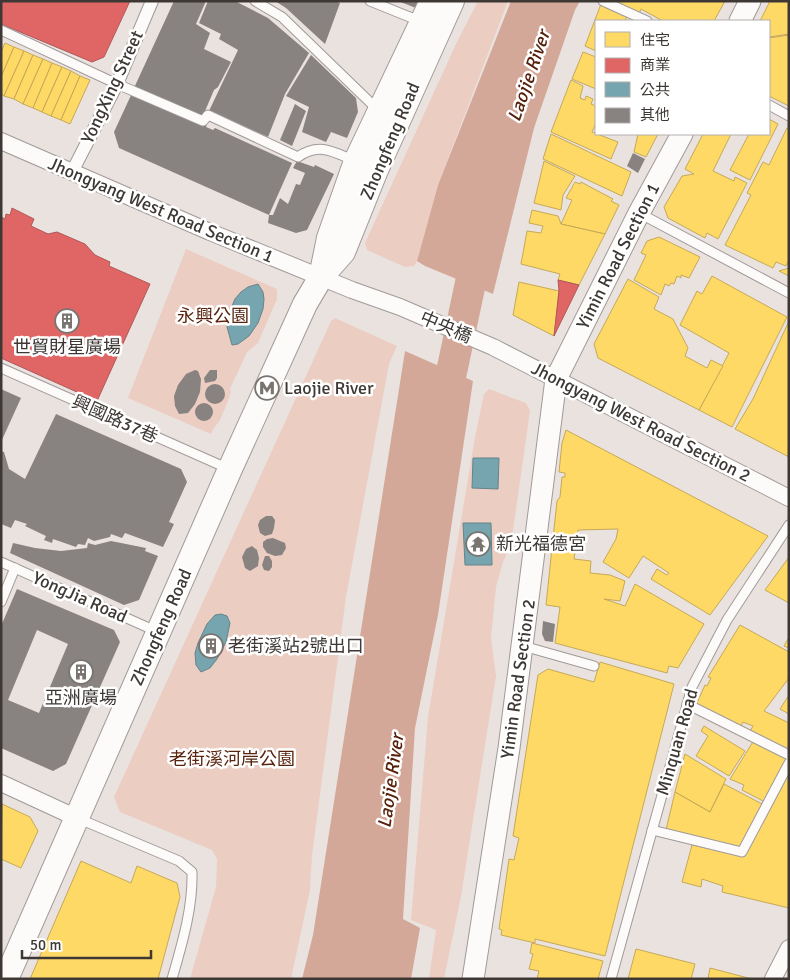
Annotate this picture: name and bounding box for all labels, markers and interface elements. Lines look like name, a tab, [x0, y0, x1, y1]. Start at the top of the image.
legend	[595, 20, 770, 135]
water label: Laojie River	[502, 25, 557, 125]
street label: YongXing Street	[76, 27, 148, 147]
text: 住宅	[640, 31, 670, 49]
text: 商業	[640, 56, 670, 74]
street label: Zhongfeng Road	[355, 79, 425, 203]
text: 公共	[640, 81, 670, 99]
text: 其他	[640, 106, 670, 124]
street label: Jhongyang West Road Section 1	[45, 152, 277, 268]
street label: Yimin Road Section 1	[572, 179, 664, 333]
park label: 永興公園	[177, 305, 249, 327]
street label: 中央橋	[417, 306, 475, 348]
building icon: 世貿財星廣場	[54, 308, 80, 334]
place label: 世貿財星廣場	[13, 336, 121, 358]
street label: Jhongyang West Road Section 2	[528, 357, 754, 487]
metro station icon: Laojie River	[254, 375, 280, 401]
place label: Laojie River	[284, 377, 374, 399]
street label: 興國路37巷	[69, 390, 161, 448]
temple icon: 新光福德宮	[465, 531, 491, 557]
place label: 新光福德宮	[496, 533, 586, 555]
street label: Zhongfeng Road	[125, 565, 197, 689]
street label: YongJia Road	[29, 566, 131, 628]
street label: Yimin Road Section 2	[496, 598, 540, 760]
building icon: 老街溪站2號出口	[198, 633, 224, 659]
place label: 老街溪站2號出口	[228, 635, 364, 657]
building icon: 亞洲廣場	[68, 659, 94, 685]
street label: Minquan Road	[651, 686, 703, 798]
place label: 亞洲廣場	[45, 687, 117, 709]
water label: Laojie River	[373, 730, 410, 829]
park label: 老街溪河岸公園	[169, 748, 295, 770]
scale bar	[22, 928, 151, 960]
text: 50 m	[30, 936, 61, 954]

